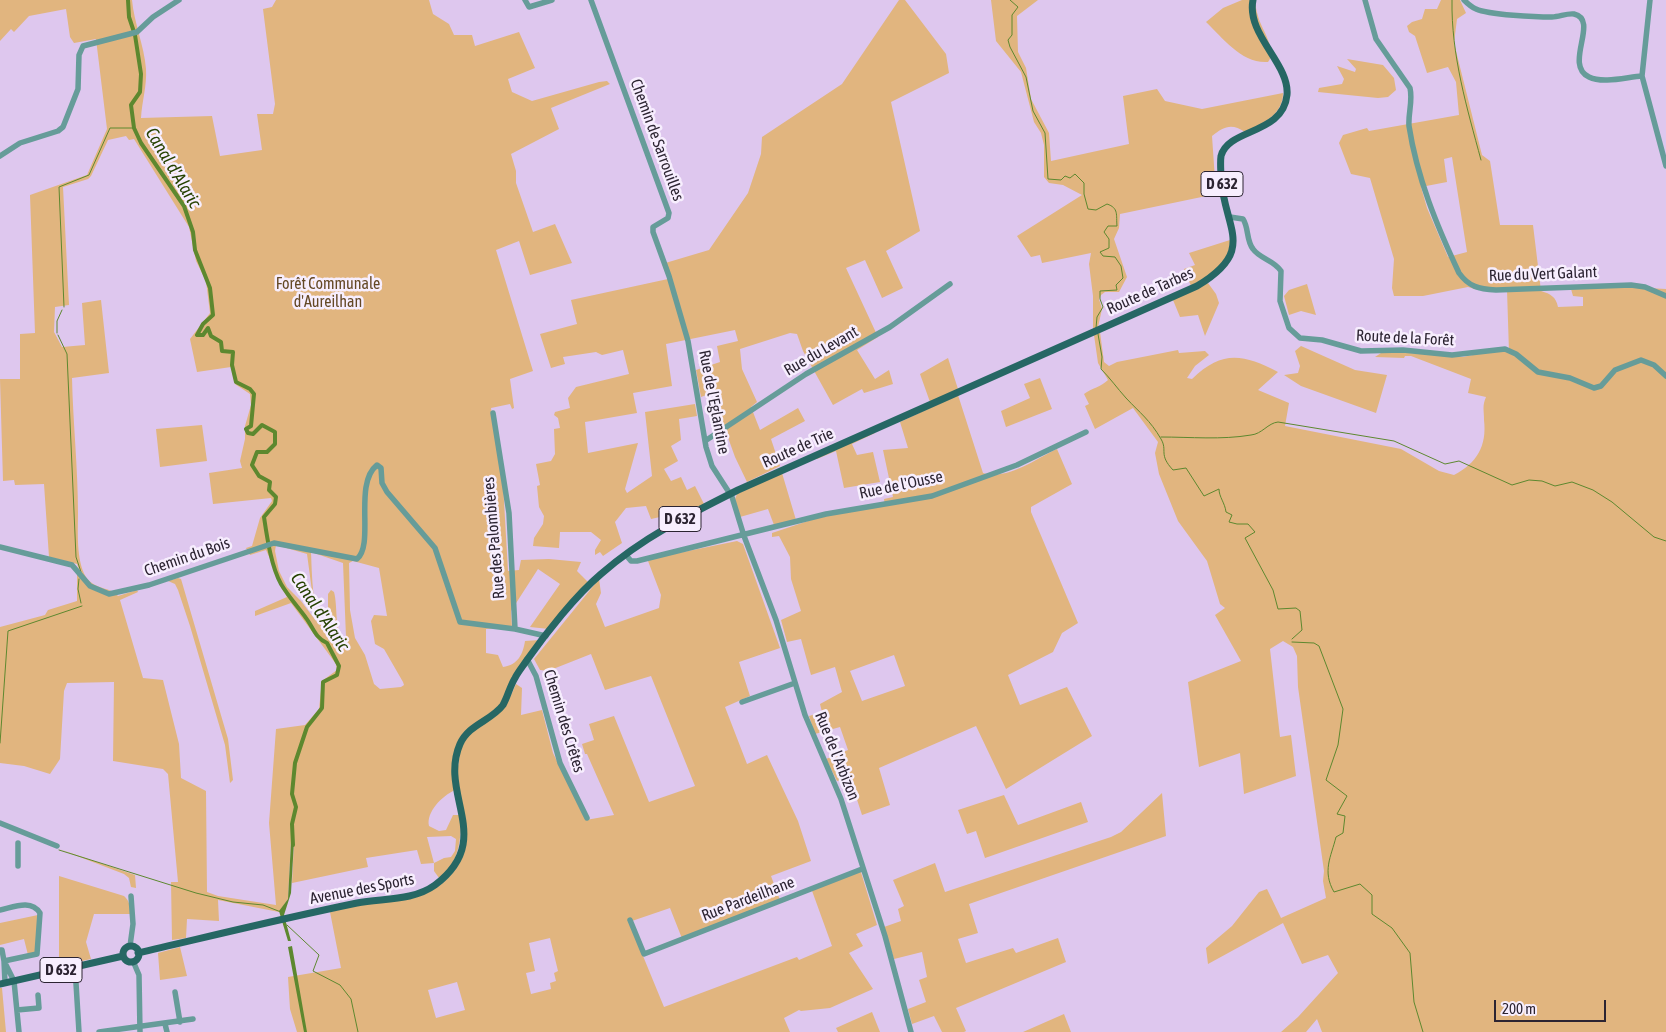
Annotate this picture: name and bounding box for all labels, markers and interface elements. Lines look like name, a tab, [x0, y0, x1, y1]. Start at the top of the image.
street label: Chemin de Sarrouilles	[626, 76, 688, 204]
water label: Canal d'Alaric	[141, 124, 205, 212]
road number: D 632	[1201, 172, 1243, 196]
street label: Route de Tarbes	[1104, 263, 1196, 319]
street label: Rue du Vert Galant	[1488, 263, 1598, 285]
park label: Forêt Communale d'Aureilhan	[276, 274, 380, 312]
street label: Rue du Levant	[781, 322, 861, 380]
street label: Route de la Forêt	[1355, 326, 1455, 350]
street label: Rue de l'Eglantine	[695, 348, 733, 456]
street label: Route de Trie	[759, 424, 837, 472]
street label: Rue de l'Ousse	[858, 467, 944, 503]
street label: Rue des Palombières	[479, 476, 509, 600]
road number: D 632	[659, 506, 701, 532]
street label: Chemin du Bois	[142, 533, 232, 581]
water label: Canal d'Alaric	[286, 569, 354, 655]
street label: Chemin des Crêtes	[539, 667, 589, 775]
street label: Rue de l'Arbizon	[811, 709, 863, 803]
street label: Avenue des Sports	[308, 869, 416, 909]
street label: Rue Pardeilhane	[699, 873, 797, 925]
road number: D 632	[40, 958, 82, 982]
scale bar	[1496, 990, 1608, 1022]
text: 200 m	[1502, 1000, 1536, 1017]

